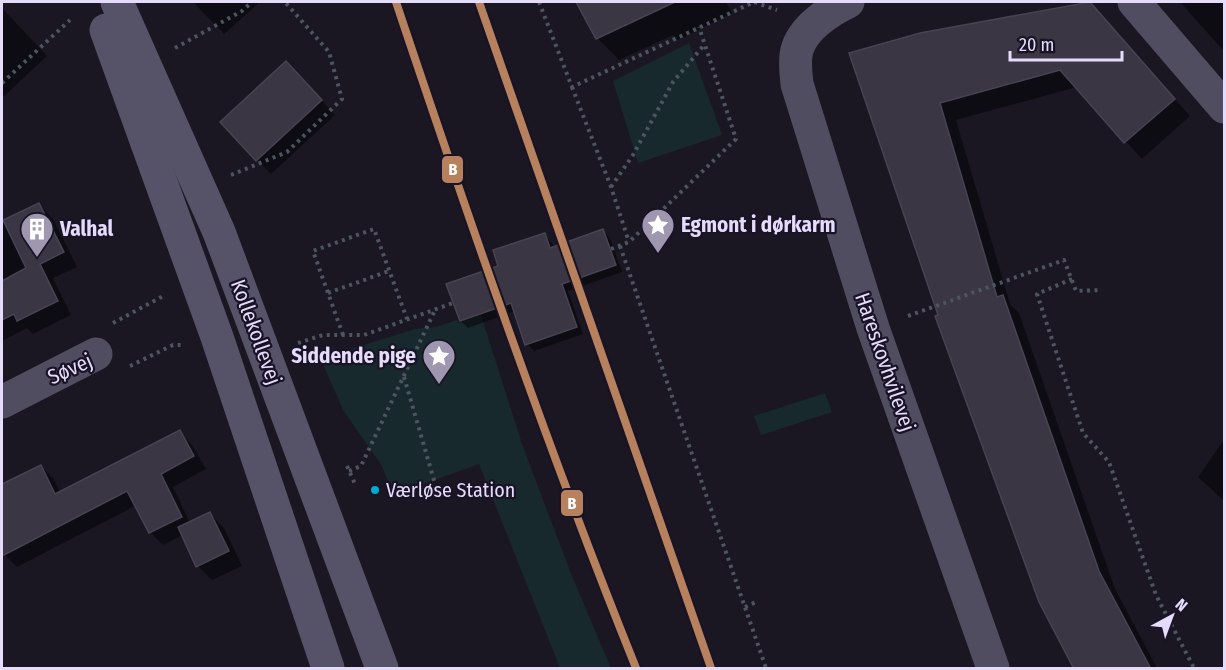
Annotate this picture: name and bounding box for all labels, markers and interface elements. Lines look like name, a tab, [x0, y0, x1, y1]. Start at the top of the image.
scale bar	[1010, 24, 1122, 62]
text: 20 m	[1019, 34, 1054, 56]
line badge: B	[441, 155, 464, 184]
text: B	[449, 160, 458, 179]
place icon: Egmont i dørkarm	[640, 207, 676, 254]
building icon: Valhal	[19, 211, 55, 258]
place label: Egmont i dørkarm	[681, 212, 836, 238]
place label: Valhal	[59, 216, 113, 242]
street label: Kollekollevej	[225, 276, 287, 388]
street label: Hareskovhvilevej	[849, 289, 921, 435]
place icon: Siddende pige	[421, 338, 457, 385]
place label: Siddende pige	[291, 343, 416, 369]
street label: Søvej	[44, 348, 96, 390]
place label: Værløse Station	[386, 478, 515, 502]
marker: Værløse Station	[369, 484, 381, 496]
line badge: B	[560, 489, 584, 517]
text: B	[568, 494, 577, 513]
north arrow	[1142, 586, 1202, 646]
text: N	[1172, 595, 1191, 615]

